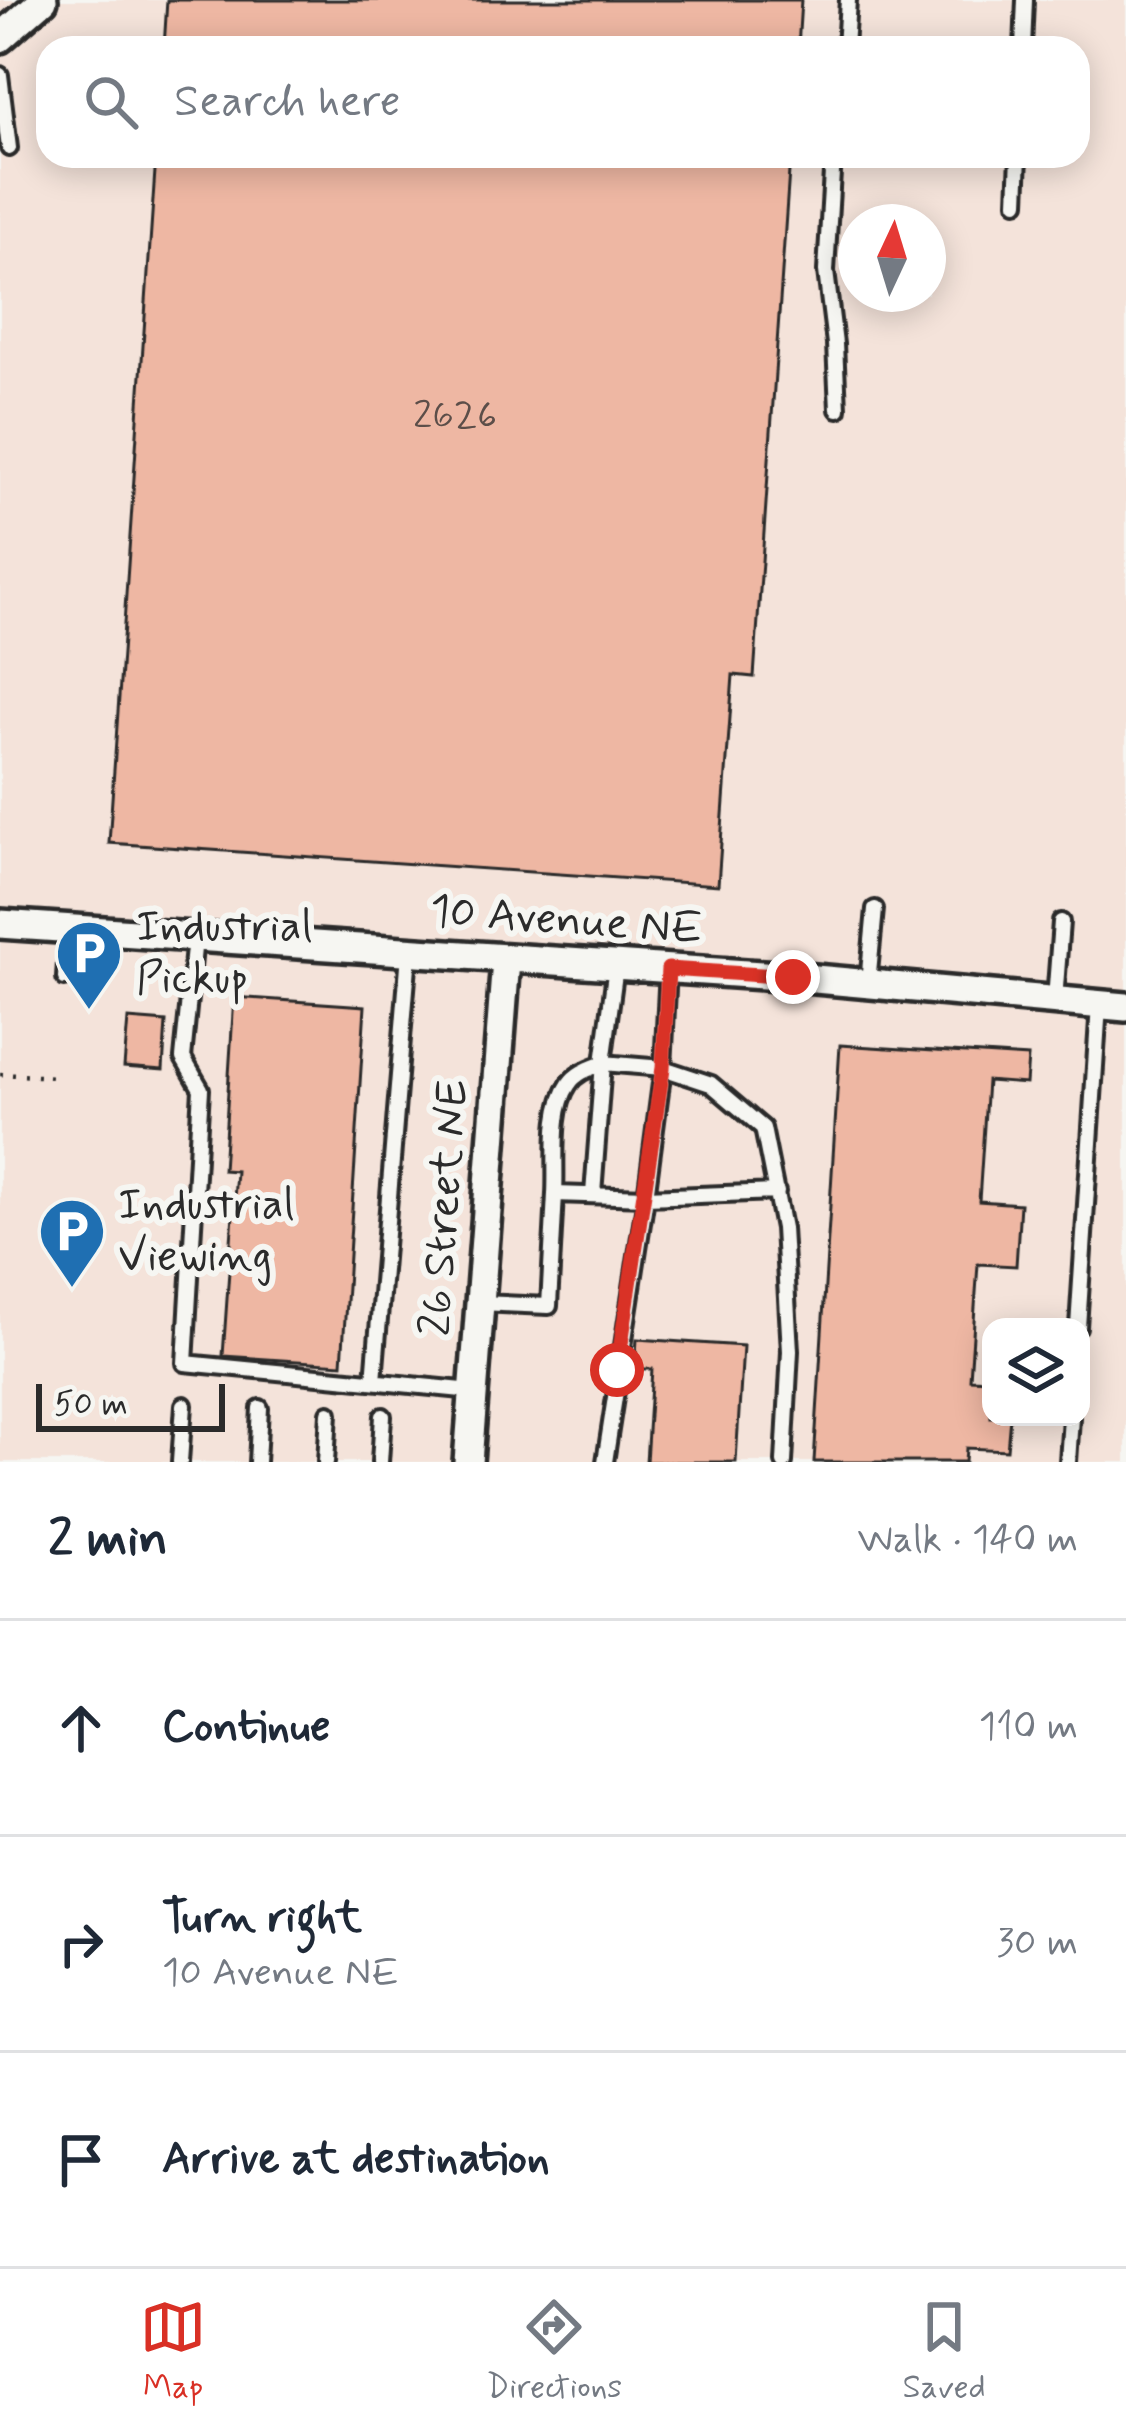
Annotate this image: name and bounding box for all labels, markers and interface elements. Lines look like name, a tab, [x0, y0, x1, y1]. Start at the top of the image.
search box	[36, 36, 1090, 168]
icon: search	[78, 69, 144, 135]
text: Search here	[174, 73, 401, 132]
north arrow	[838, 204, 946, 312]
house number: 2626	[413, 391, 497, 442]
street label: 10 Avenue NE	[428, 882, 704, 960]
place label: Industrial Pickup	[136, 898, 313, 1009]
parking icon: Industrial Pickup	[54, 918, 124, 1012]
route end	[766, 950, 820, 1004]
street label: 26 Street NE	[407, 1078, 483, 1338]
place label: Industrial Viewing	[118, 1176, 295, 1287]
parking icon: Industrial Viewing	[37, 1196, 107, 1290]
map controls	[982, 1318, 1090, 1426]
button: layers	[982, 1318, 1090, 1426]
route start	[590, 1343, 644, 1397]
scale bar	[36, 1378, 225, 1431]
text: 50 m	[54, 1383, 128, 1427]
text: 2 min	[48, 1507, 168, 1573]
text: Walk · 140 m	[858, 1515, 1078, 1566]
icon: ahead	[48, 1695, 114, 1761]
text: Continue	[162, 1698, 330, 1757]
text: 110 m	[979, 1702, 1078, 1753]
text: Turn right	[162, 1889, 362, 1948]
icon: right	[48, 1911, 114, 1977]
text: 30 m	[996, 1918, 1078, 1969]
text: 10 Avenue NE	[162, 1948, 399, 1999]
icon: arrive	[48, 2127, 114, 2193]
text: Arrive at destination	[162, 2130, 550, 2189]
tab: Map	[140, 2294, 206, 2410]
tab: Directions	[486, 2294, 622, 2410]
tab: Saved	[902, 2294, 986, 2410]

